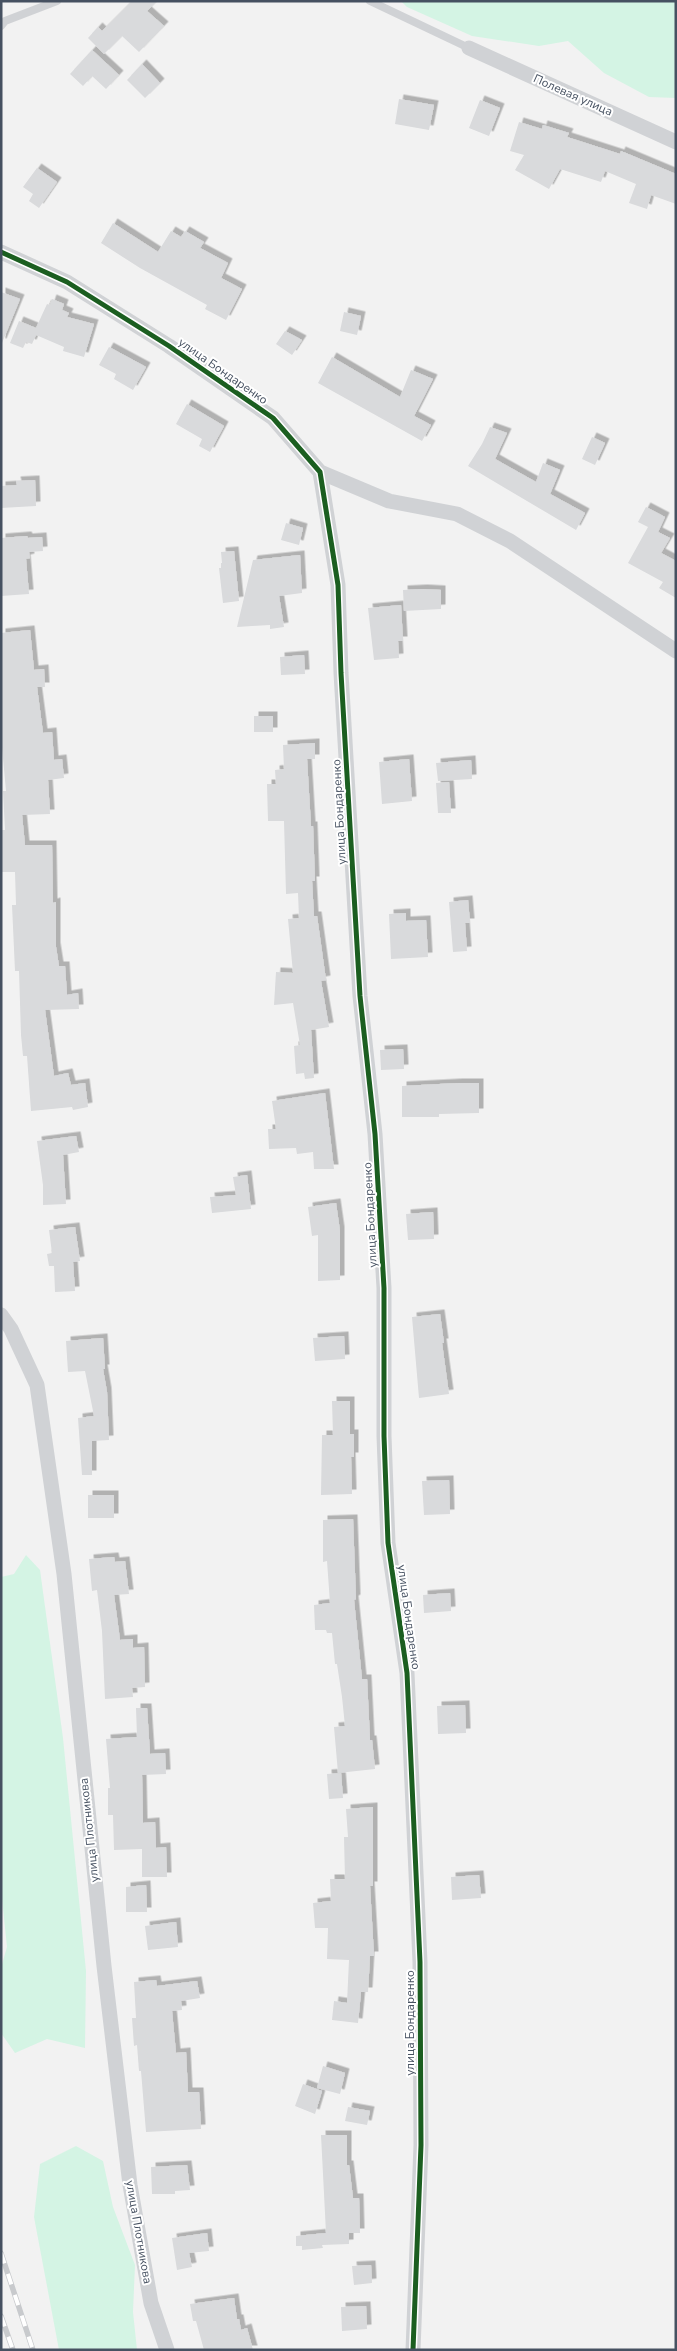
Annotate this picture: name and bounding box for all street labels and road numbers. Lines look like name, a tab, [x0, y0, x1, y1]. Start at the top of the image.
street label: Полевая улица	[531, 70, 615, 120]
street label: улица Бондаренко	[175, 334, 271, 408]
street label: улица Бондаренко	[328, 759, 350, 865]
street label: улица Бондаренко	[359, 1162, 381, 1268]
street label: улица Бондаренко	[394, 1564, 424, 1671]
street label: улица Плотникова	[76, 1777, 102, 1883]
street label: улица Бондаренко	[402, 1970, 418, 2076]
street label: улица Плотникова	[122, 2179, 156, 2285]

